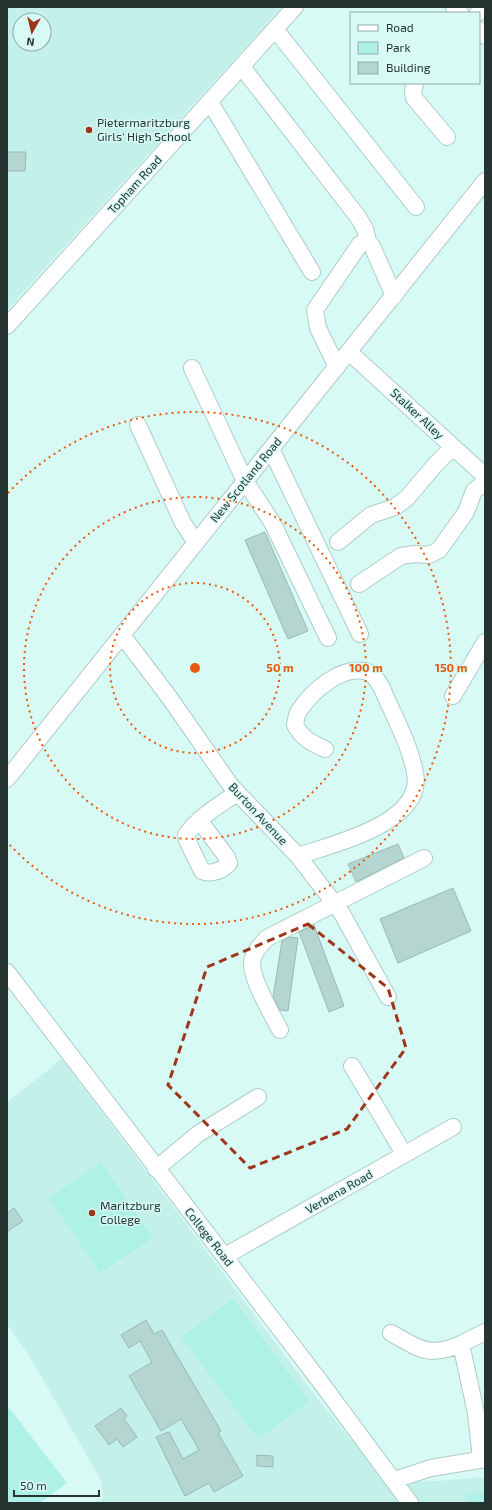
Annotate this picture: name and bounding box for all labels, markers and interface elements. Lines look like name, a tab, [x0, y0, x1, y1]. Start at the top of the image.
north arrow	[12, 12, 52, 52]
legend	[350, 12, 480, 84]
text: Road	[386, 20, 414, 34]
text: N	[26, 35, 35, 49]
text: Park	[386, 40, 411, 54]
text: Building	[386, 60, 431, 74]
place label: Pietermaritzburg Girls' High School	[97, 115, 192, 143]
marker: Pietermaritzburg Girls' High School	[84, 125, 94, 135]
street label: Topham Road	[104, 152, 164, 216]
street label: Stalker Alley	[388, 385, 448, 442]
street label: New Scotland Road	[207, 434, 284, 525]
text: 50 m	[266, 660, 294, 674]
text: 100 m	[349, 660, 383, 674]
text: 150 m	[435, 660, 467, 674]
centre of rings	[188, 661, 202, 675]
street label: Burton Avenue	[226, 779, 291, 847]
street label: Verbena Road	[302, 1166, 375, 1216]
place label: Maritzburg College	[100, 1198, 161, 1226]
street label: College Road	[183, 1204, 237, 1269]
marker: Maritzburg College	[87, 1208, 97, 1218]
scale bar	[14, 1472, 99, 1498]
text: 50 m	[20, 1478, 47, 1492]

